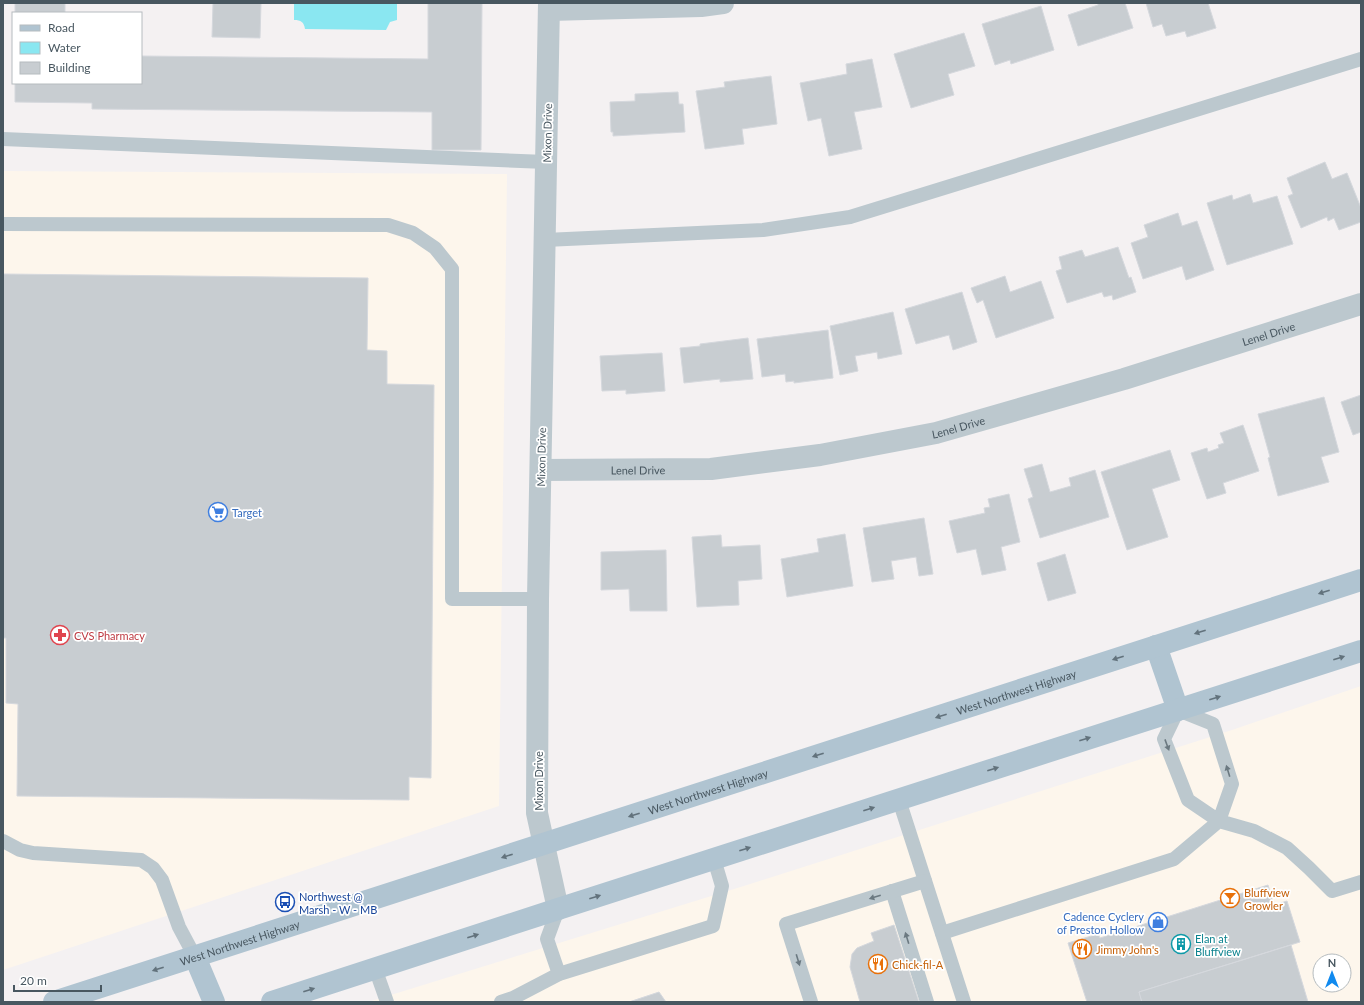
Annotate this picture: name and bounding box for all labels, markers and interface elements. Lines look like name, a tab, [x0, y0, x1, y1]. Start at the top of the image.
legend	[12, 12, 142, 84]
text: Road	[48, 20, 75, 35]
text: Water	[48, 40, 81, 55]
text: Building	[48, 60, 91, 75]
street label: Mixon Drive	[540, 103, 554, 163]
street label: Lenel Drive	[1240, 319, 1297, 348]
street label: Lenel Drive	[931, 413, 986, 440]
street label: Mixon Drive	[534, 427, 548, 487]
street label: Lenel Drive	[611, 463, 666, 476]
supermarket icon: Target	[207, 501, 229, 523]
place label: Target	[232, 506, 262, 519]
one-way arrow	[1318, 589, 1330, 595]
pharmacy icon: CVS Pharmacy	[49, 624, 71, 646]
place label: CVS Pharmacy	[74, 629, 145, 642]
one-way arrow	[1194, 629, 1206, 635]
one-way arrow	[1334, 655, 1346, 661]
one-way arrow	[1112, 656, 1124, 662]
street label: West Northwest Highway	[955, 666, 1078, 717]
one-way arrow	[1210, 695, 1222, 701]
one-way arrow	[935, 713, 947, 719]
one-way arrow	[1080, 736, 1092, 742]
one-way arrow	[1164, 740, 1170, 752]
street label: Mixon Drive	[532, 751, 545, 811]
one-way arrow	[811, 753, 823, 759]
street label: West Northwest Highway	[646, 765, 770, 816]
one-way arrow	[1225, 765, 1231, 777]
one-way arrow	[987, 766, 999, 772]
one-way arrow	[863, 806, 875, 812]
one-way arrow	[628, 812, 640, 818]
one-way arrow	[740, 846, 752, 852]
one-way arrow	[501, 854, 513, 860]
place label: Bluffview Growler	[1244, 886, 1290, 912]
bar icon: Bluffview Growler	[1219, 887, 1241, 909]
place label: Northwest @ Marsh - W - MB	[299, 890, 377, 916]
bus stop icon: Northwest @ Marsh - W - MB	[274, 891, 296, 913]
one-way arrow	[589, 894, 601, 900]
one-way arrow	[868, 894, 880, 900]
place label: Cadence Cyclery of Preston Hollow	[1057, 910, 1144, 936]
shop icon: Cadence Cyclery of Preston Hollow	[1147, 911, 1169, 933]
street label: West Northwest Highway	[178, 917, 301, 967]
one-way arrow	[904, 932, 910, 944]
place label: Elan at Bluffview	[1195, 932, 1241, 958]
one-way arrow	[467, 933, 479, 939]
building icon: Elan at Bluffview	[1170, 933, 1192, 955]
restaurant icon: Jimmy John's	[1071, 938, 1093, 960]
place label: Jimmy John's	[1096, 943, 1159, 956]
restaurant icon: Chick-fil-A	[867, 953, 889, 975]
north arrow	[1312, 953, 1352, 993]
one-way arrow	[795, 954, 801, 966]
text: N	[1328, 956, 1336, 969]
place label: Chick-fil-A	[892, 958, 944, 971]
one-way arrow	[152, 966, 164, 972]
scale bar	[14, 967, 101, 993]
text: 20 m	[20, 973, 47, 988]
one-way arrow	[303, 987, 315, 993]

